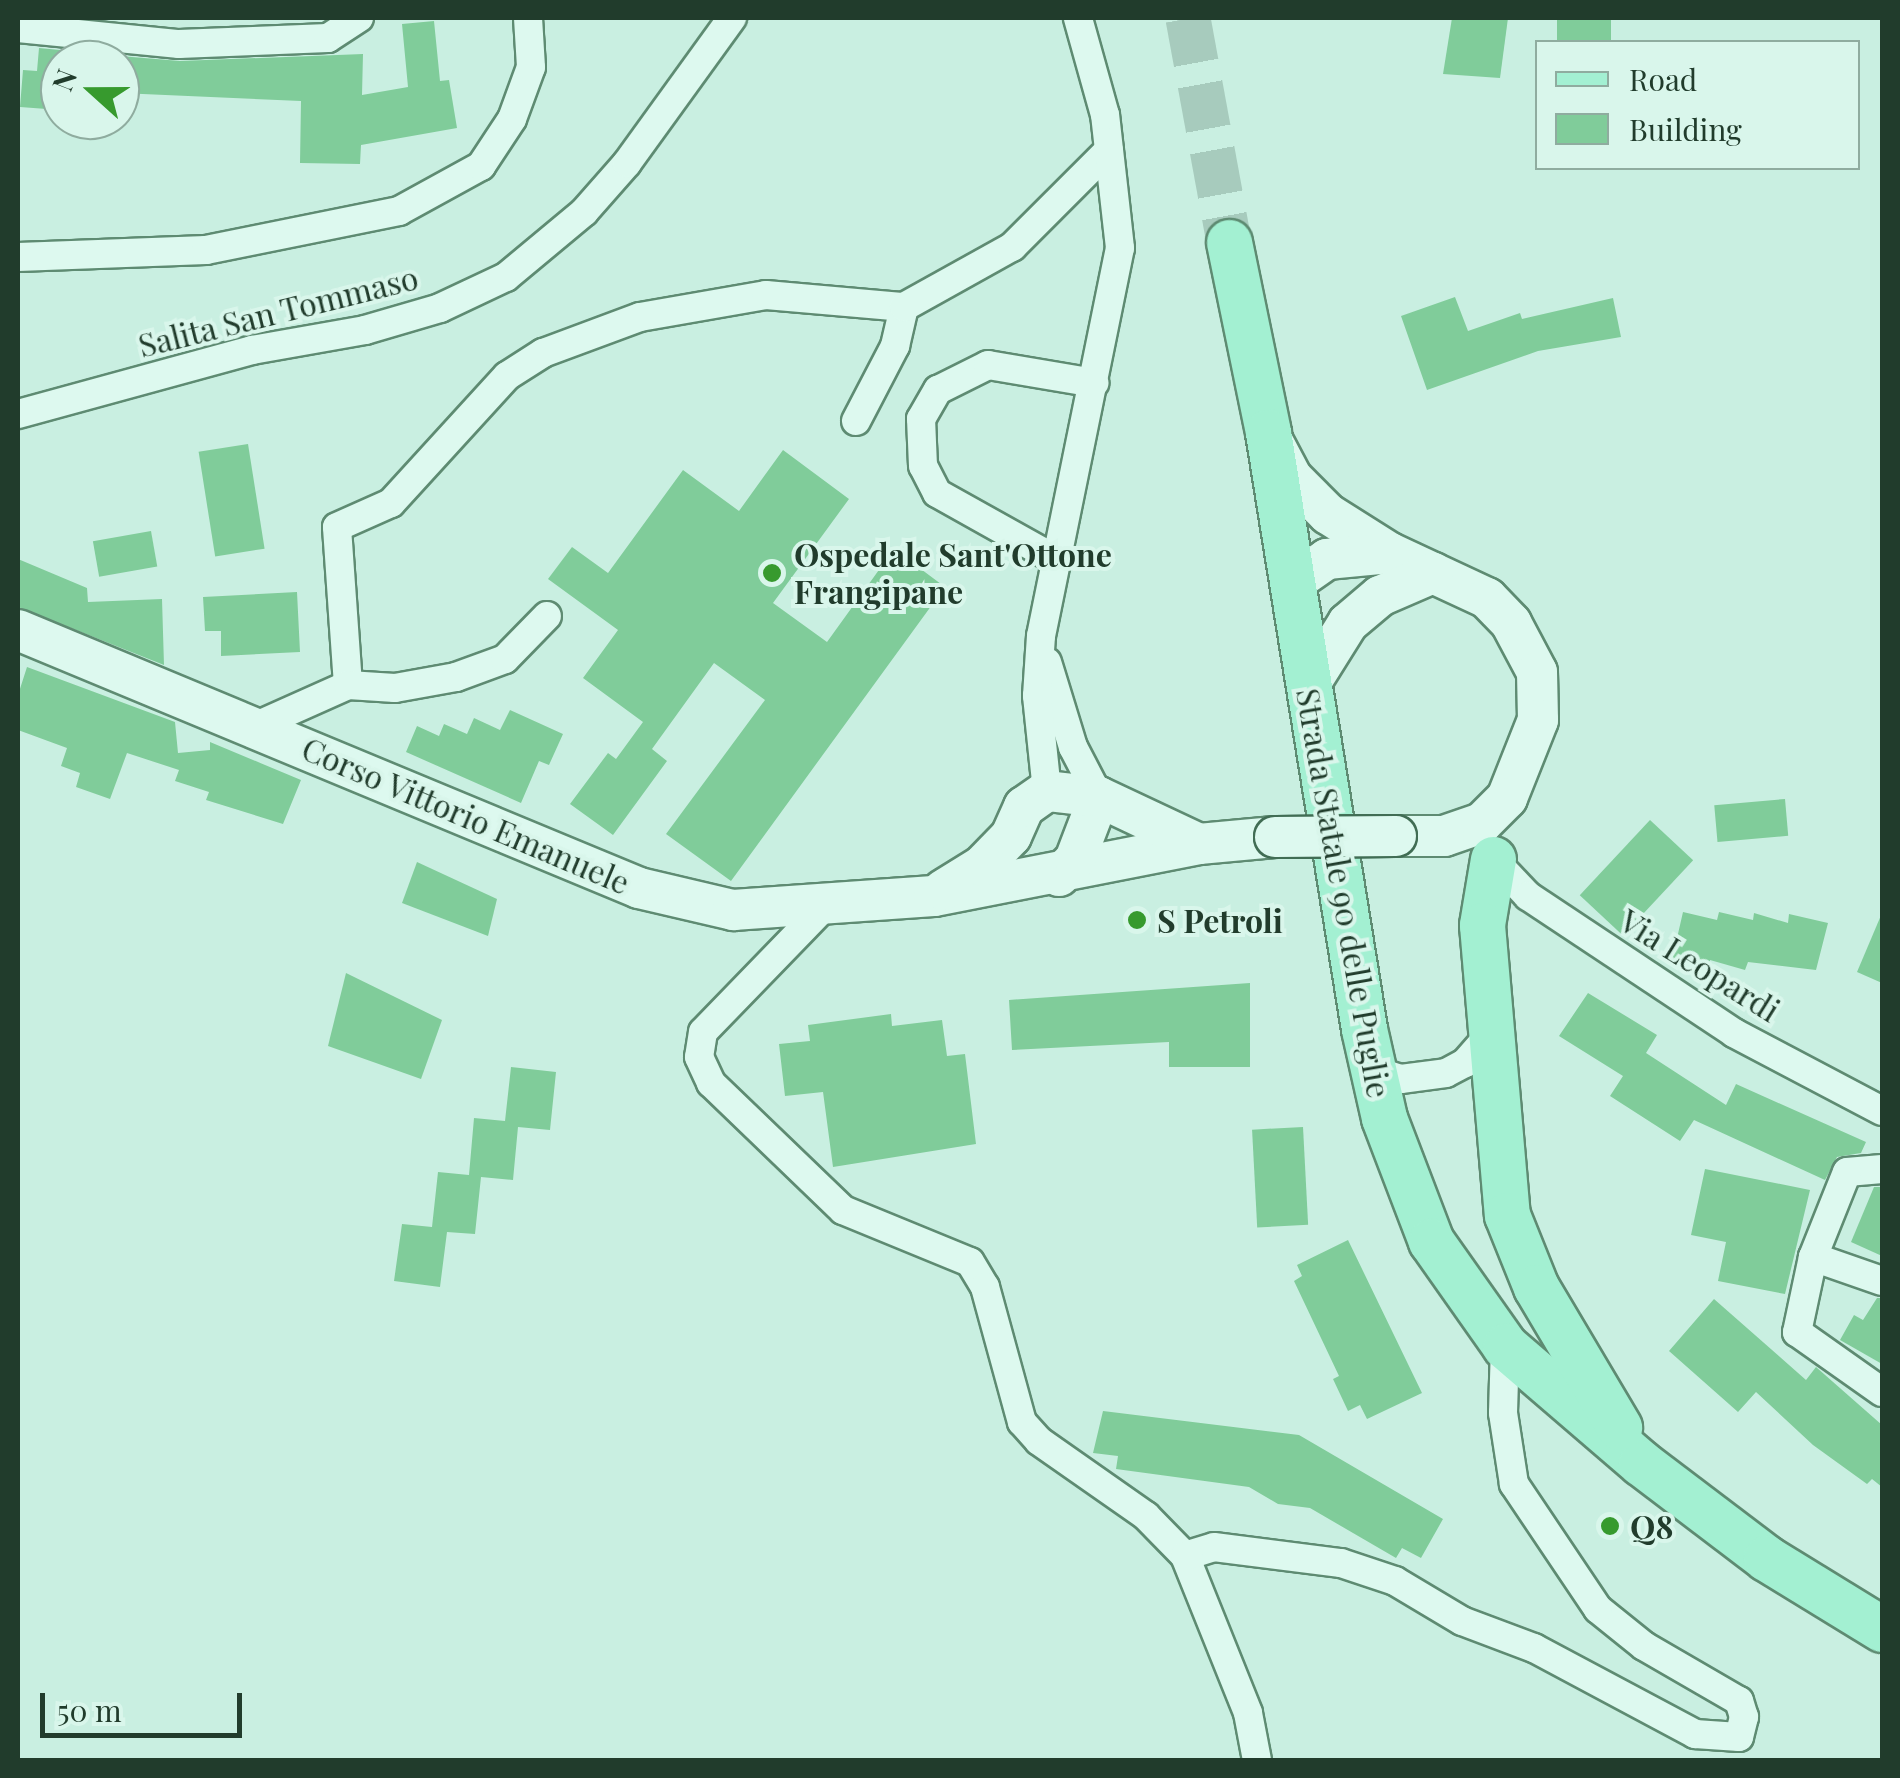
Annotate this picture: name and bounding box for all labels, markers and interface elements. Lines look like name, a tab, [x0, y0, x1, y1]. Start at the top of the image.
north arrow	[40, 40, 140, 140]
legend	[1535, 40, 1860, 170]
text: Road	[1629, 59, 1697, 99]
text: N	[42, 64, 84, 96]
text: Building	[1629, 109, 1742, 149]
street label: Salita San Tommaso	[134, 258, 422, 364]
place label: Ospedale Sant'Ottone Frangipane	[794, 536, 1112, 611]
marker: Ospedale Sant'Ottone Frangipane	[759, 560, 785, 586]
street label: Strada Statale 90 delle Puglie	[1289, 685, 1399, 1101]
street label: Corso Vittorio Emanuele	[296, 728, 636, 902]
place label: S Petroli	[1157, 901, 1283, 939]
street label: Via Leopardi	[1613, 901, 1787, 1029]
marker: S Petroli	[1126, 909, 1148, 931]
place label: Q8	[1630, 1507, 1673, 1545]
marker: Q8	[1599, 1515, 1621, 1537]
scale bar	[45, 1673, 248, 1735]
text: 50 m	[57, 1690, 122, 1730]

